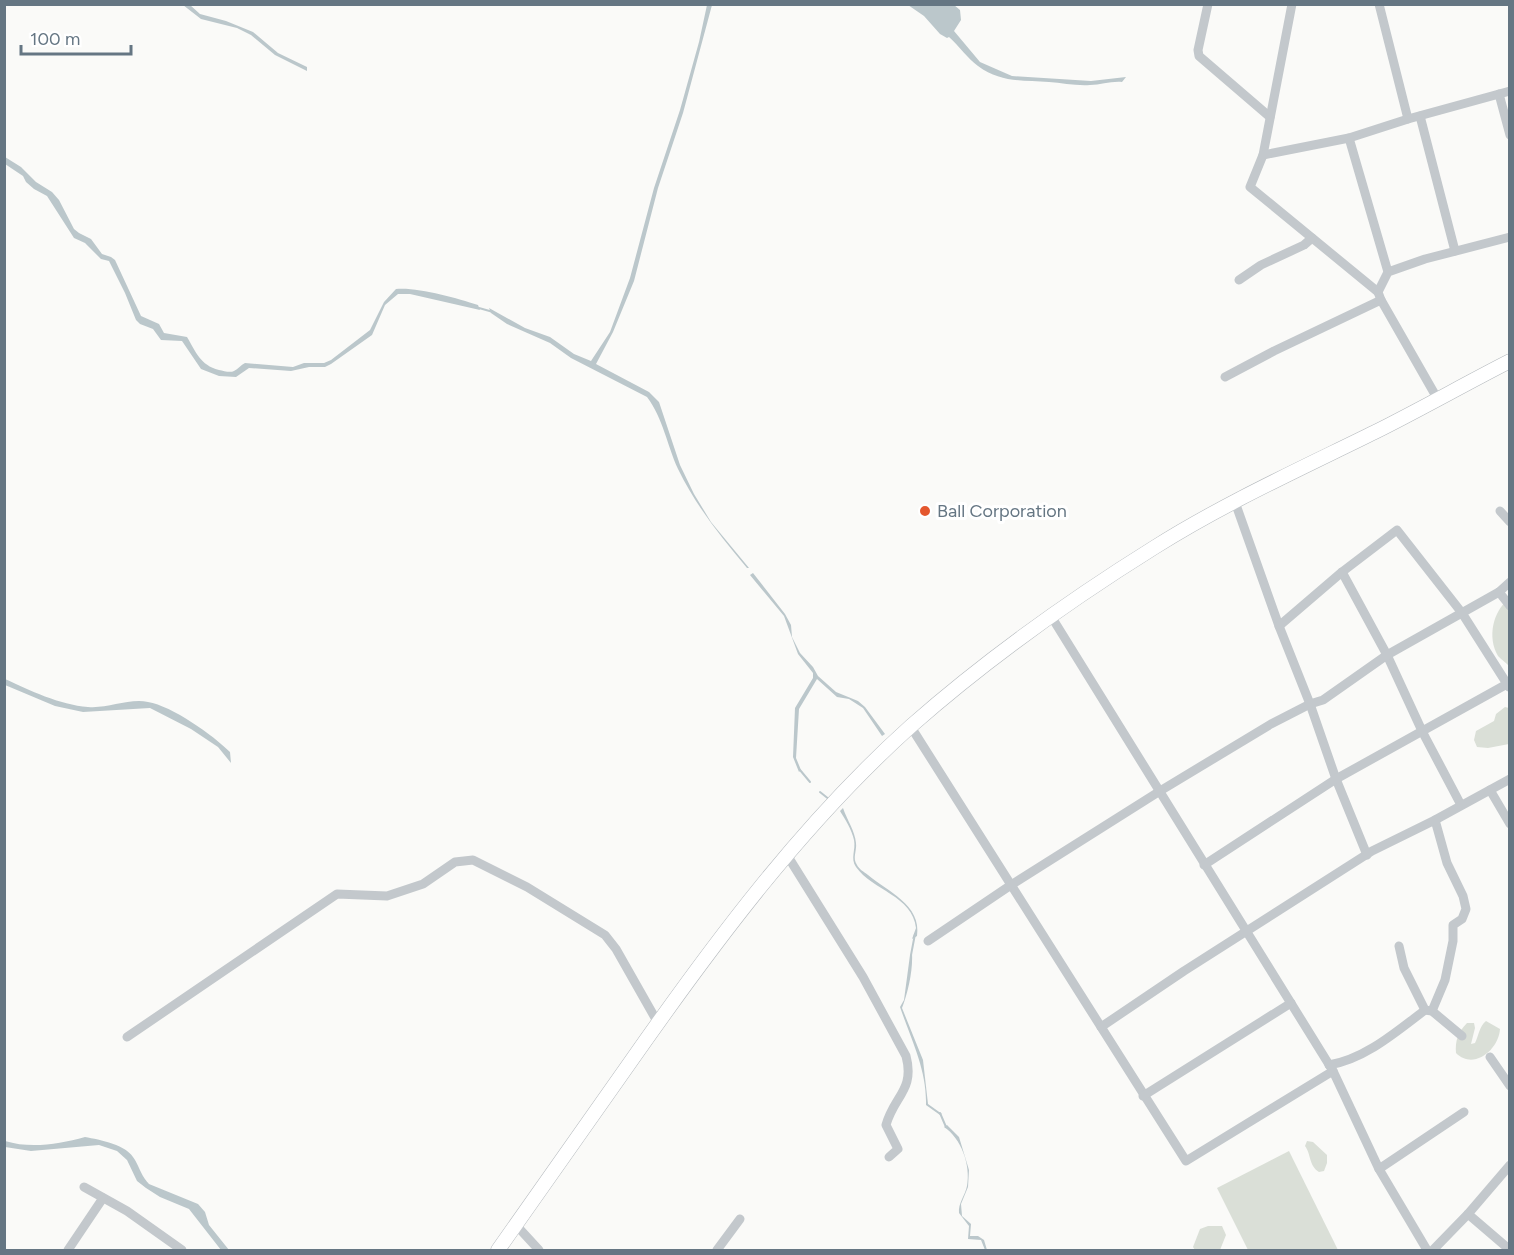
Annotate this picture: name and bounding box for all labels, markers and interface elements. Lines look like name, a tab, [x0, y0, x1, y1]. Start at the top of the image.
scale bar	[21, 18, 130, 56]
text: 100 m	[30, 28, 80, 50]
place label: Ball Corporation	[937, 500, 1067, 522]
marker: Ball Corporation	[918, 504, 932, 518]

